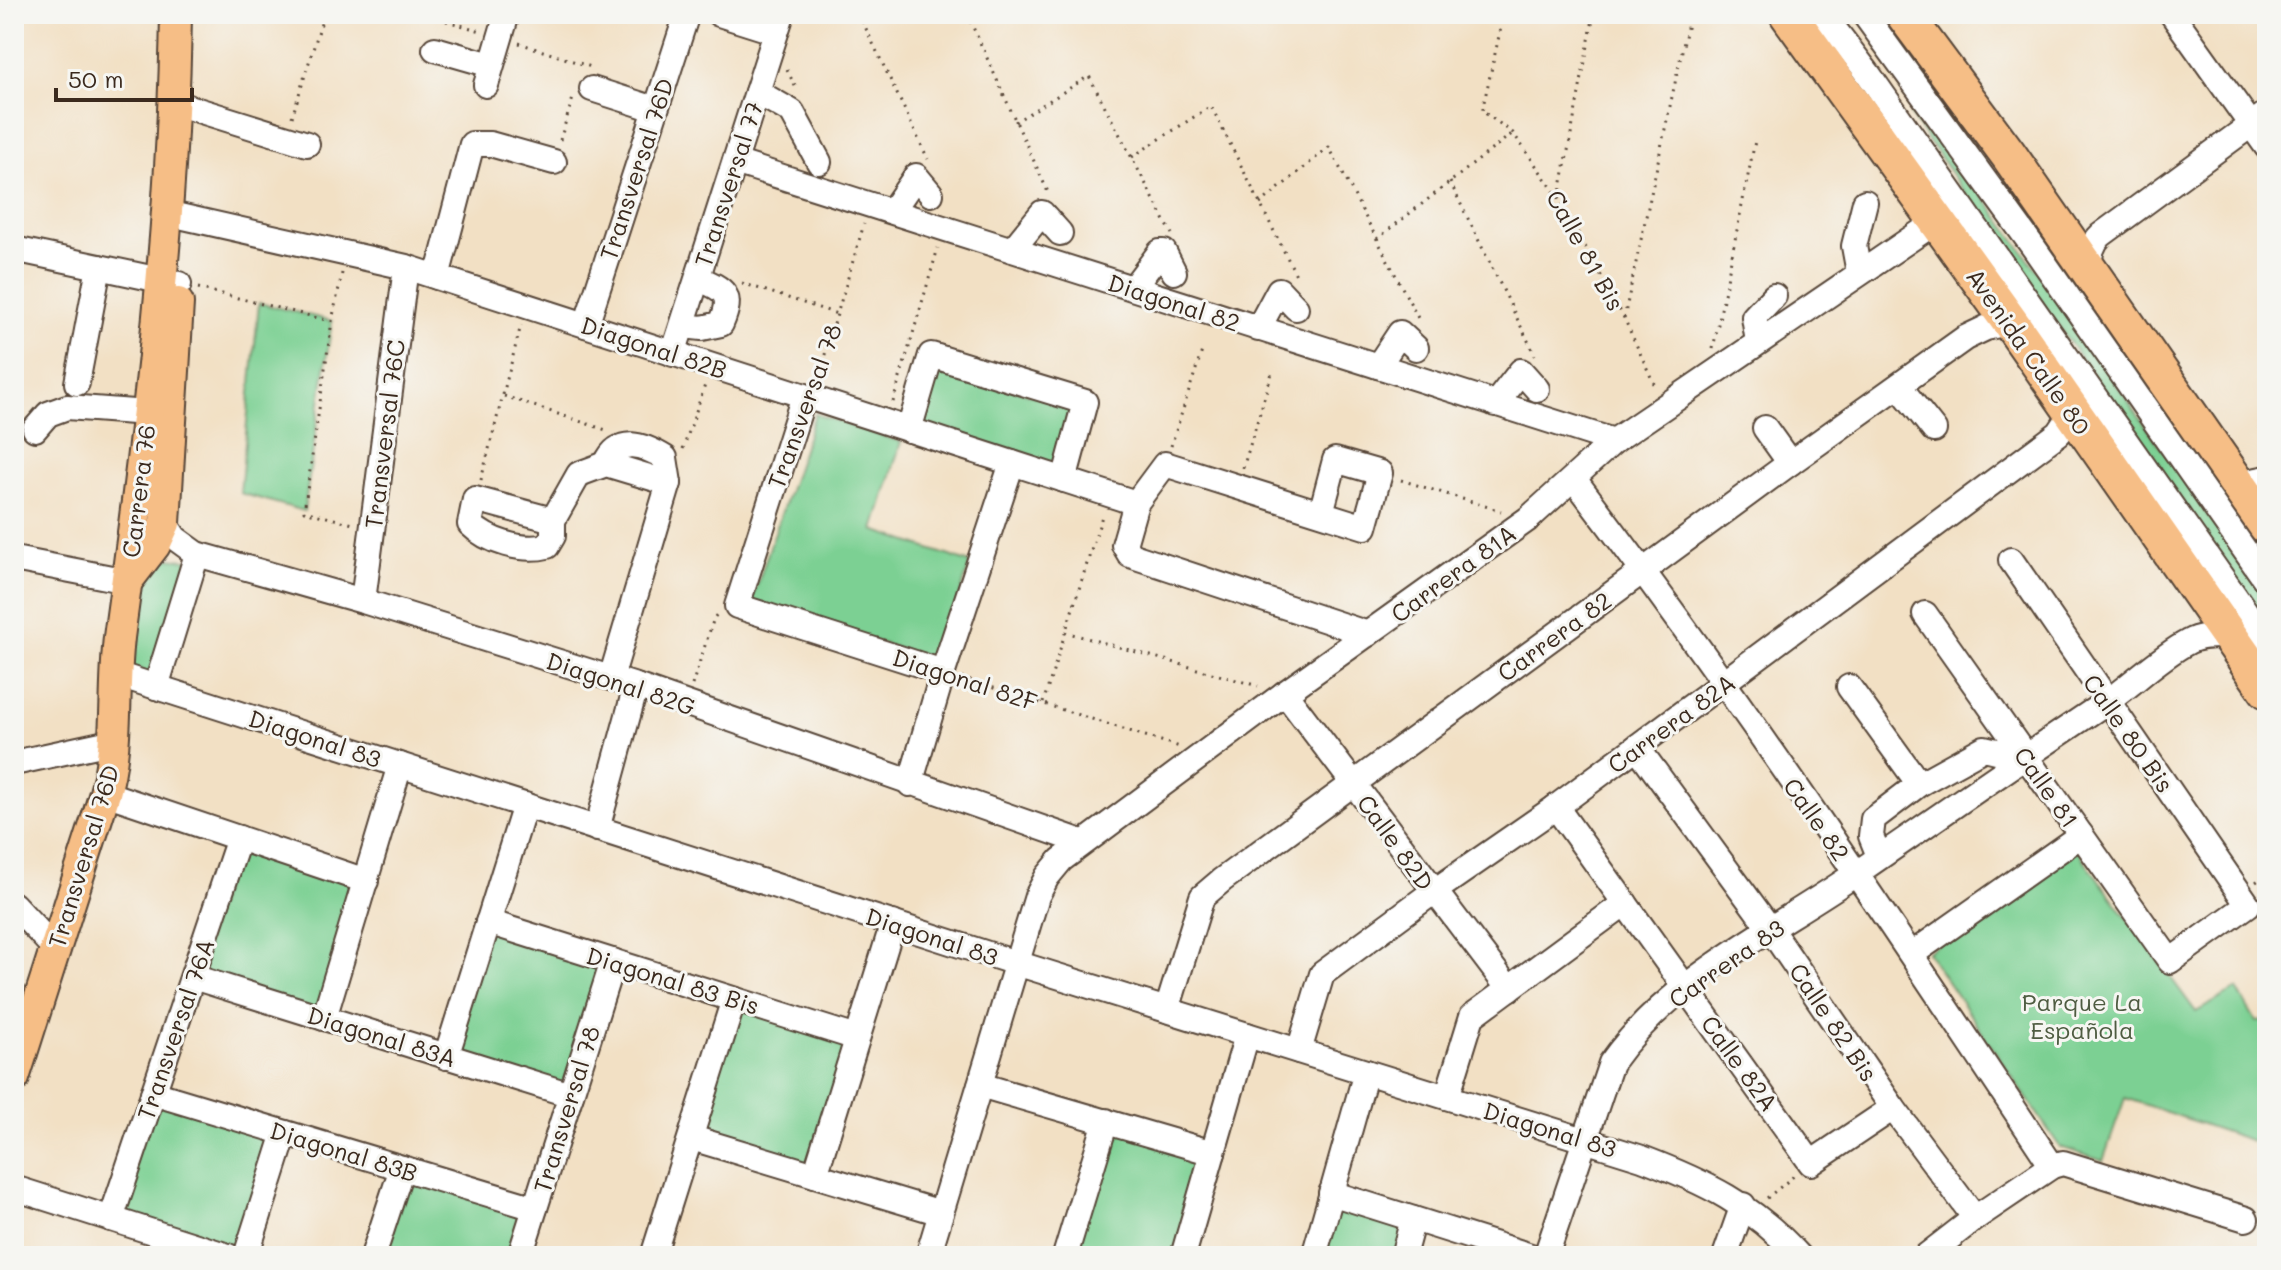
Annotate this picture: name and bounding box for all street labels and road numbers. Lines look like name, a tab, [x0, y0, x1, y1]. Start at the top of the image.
street label: Transversal 76D	[592, 74, 680, 264]
street label: Transversal 77	[687, 97, 769, 271]
street label: Calle 81 Bis	[1540, 184, 1632, 316]
street label: Avenida Calle 80	[1960, 262, 2098, 440]
street label: Diagonal 82	[1104, 266, 1244, 338]
street label: Diagonal 82B	[577, 309, 731, 385]
street label: Transversal 78	[760, 319, 848, 493]
street label: Transversal 76C	[357, 338, 411, 530]
street label: Carrera 76	[114, 423, 162, 559]
street label: Carrera 81A	[1384, 517, 1522, 629]
street label: Carrera 82	[1491, 584, 1617, 688]
street label: Diagonal 82F	[889, 641, 1041, 717]
street label: Diagonal 82G	[543, 644, 699, 722]
street label: Carrera 82A	[1601, 666, 1741, 780]
street label: Calle 80 Bis	[2077, 668, 2181, 798]
street label: Diagonal 83	[245, 702, 385, 774]
street label: Calle 81	[2008, 740, 2086, 834]
street label: Transversal 76D	[40, 761, 126, 951]
street label: Calle 82	[1777, 771, 1857, 867]
street label: Calle 82D	[1351, 788, 1441, 896]
street label: Diagonal 83	[862, 900, 1002, 972]
street label: Carrera 83	[1662, 912, 1790, 1014]
street label: Transversal 76A	[129, 934, 221, 1124]
street label: Diagonal 83 Bis	[583, 939, 763, 1021]
street label: Calle 82 Bis	[1783, 957, 1885, 1087]
street label: Diagonal 83A	[304, 999, 460, 1073]
street label: Calle 82A	[1695, 1009, 1785, 1117]
street label: Transversal 78	[526, 1022, 606, 1196]
street label: Diagonal 83	[1480, 1094, 1620, 1164]
street label: Diagonal 83B	[267, 1114, 421, 1188]

